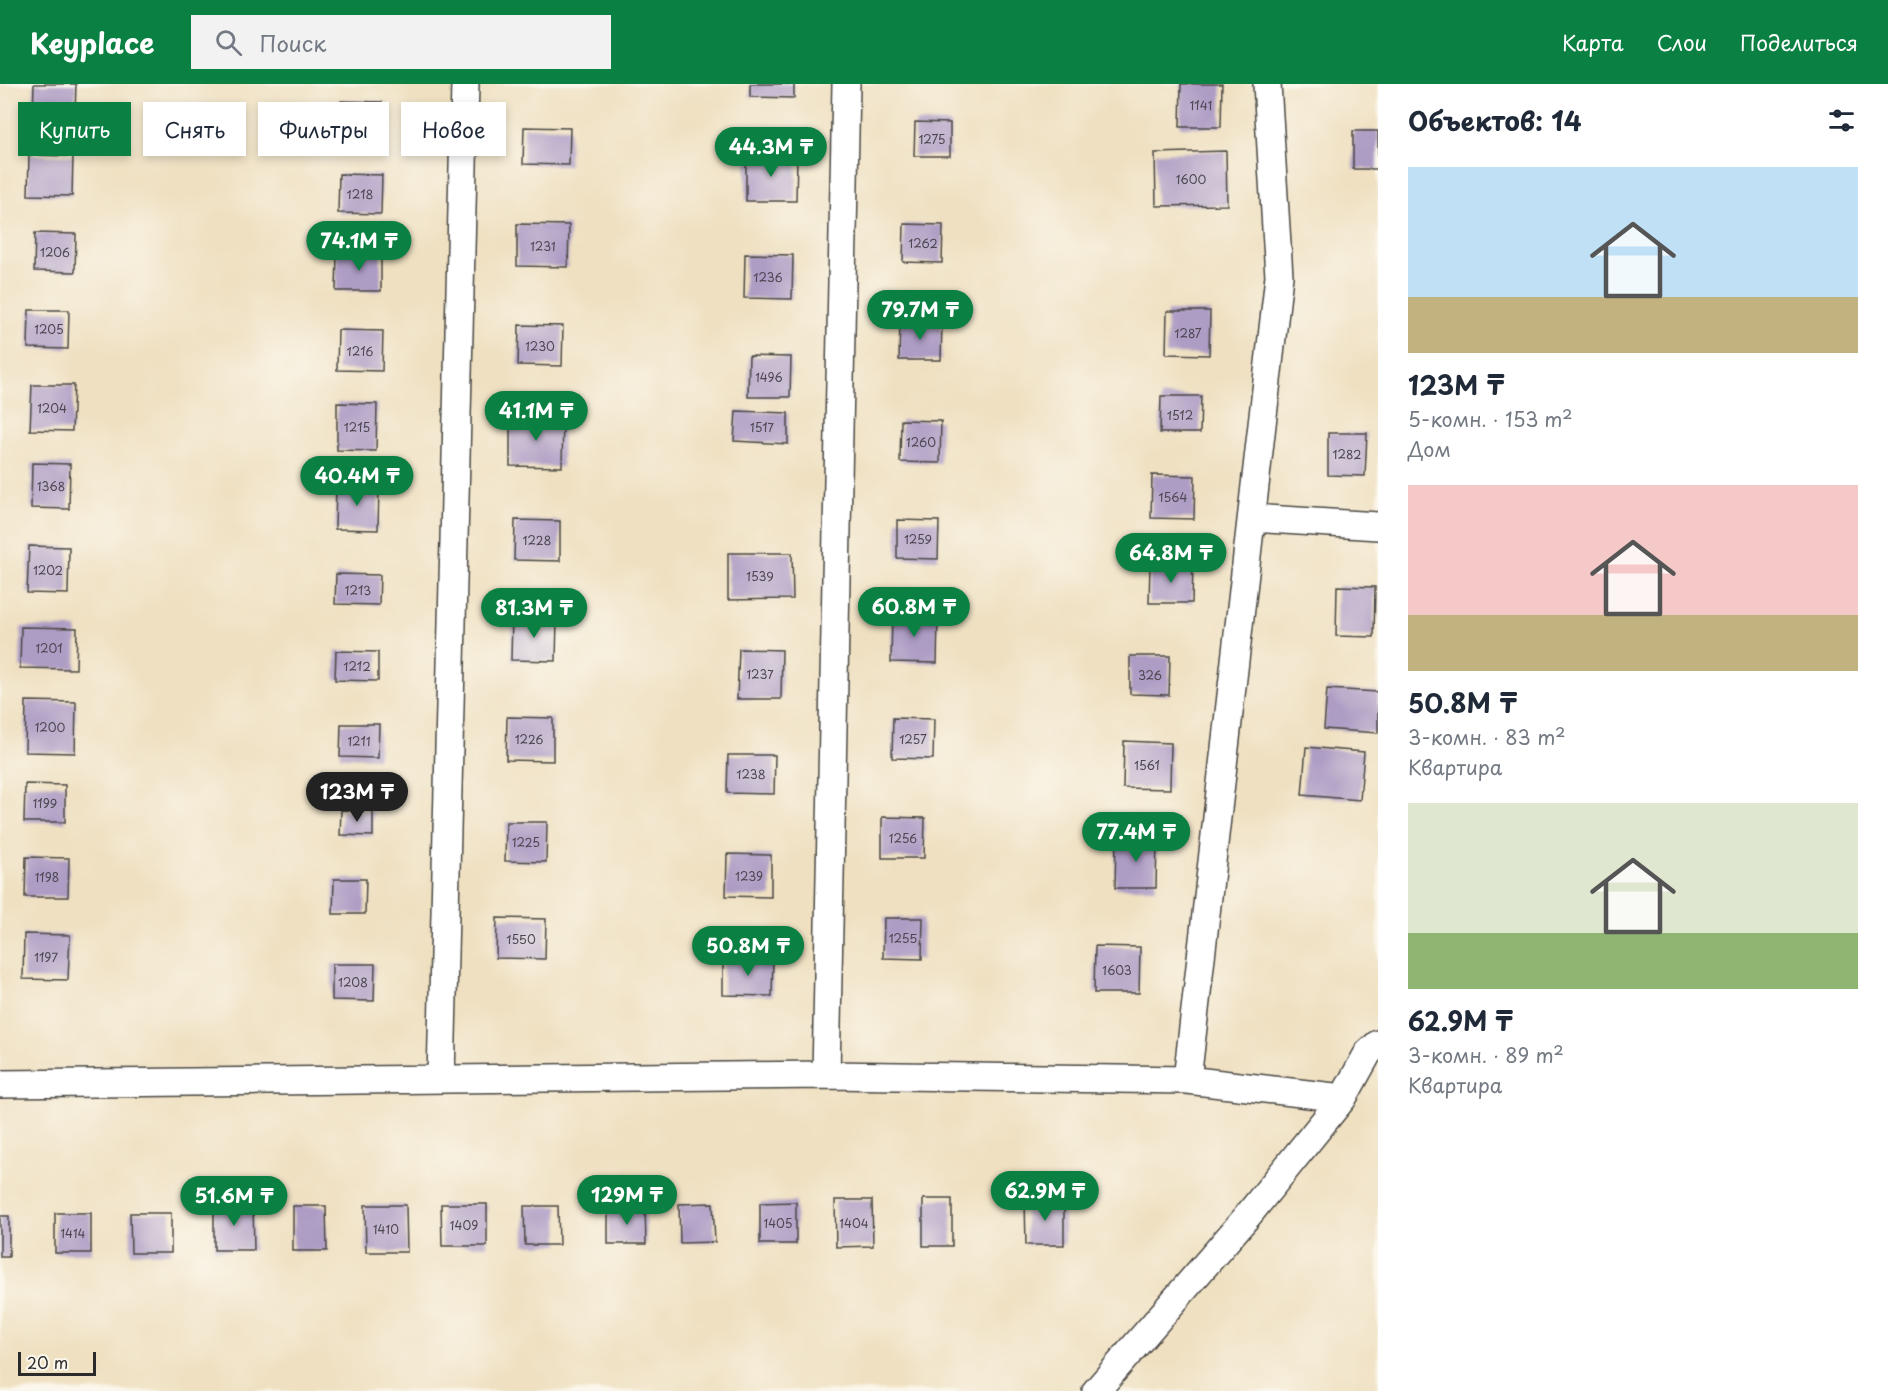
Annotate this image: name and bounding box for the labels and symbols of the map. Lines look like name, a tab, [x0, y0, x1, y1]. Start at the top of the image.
house number: 1141	[1190, 96, 1212, 114]
pin: 44.3M ₸	[716, 127, 826, 178]
house number: 1275	[918, 130, 946, 148]
house number: 1600	[1176, 170, 1207, 188]
house number: 1218	[347, 185, 374, 203]
pin: 74.1M ₸	[304, 221, 414, 272]
house number: 1262	[908, 234, 938, 252]
house number: 1231	[530, 237, 556, 255]
house number: 1206	[40, 243, 70, 261]
house number: 1236	[753, 268, 783, 286]
pin: 79.7M ₸	[865, 290, 975, 341]
house number: 1205	[34, 320, 64, 338]
house number: 1287	[1174, 324, 1202, 342]
house number: 1230	[525, 337, 555, 355]
house number: 1216	[347, 342, 374, 360]
house number: 1496	[755, 368, 783, 386]
pin: 41.1M ₸	[481, 391, 591, 442]
house number: 1204	[37, 399, 67, 417]
house number: 1512	[1167, 406, 1193, 424]
house number: 1215	[344, 418, 370, 436]
house number: 1517	[750, 418, 775, 436]
house number: 1260	[906, 433, 936, 451]
house number: 1282	[1332, 445, 1362, 463]
pin: 40.4M ₸	[302, 456, 412, 507]
house number: 1368	[37, 477, 65, 495]
house number: 1564	[1159, 488, 1188, 506]
house number: 1259	[904, 530, 932, 548]
house number: 1228	[523, 531, 552, 549]
pin: 64.8M ₸	[1116, 533, 1226, 584]
house number: 1202	[33, 561, 63, 579]
house number: 1539	[746, 567, 774, 585]
house number: 1213	[345, 581, 371, 599]
pin: 60.8M ₸	[859, 587, 969, 638]
pin: 81.3M ₸	[479, 588, 589, 639]
house number: 1201	[35, 639, 63, 657]
house number: 1212	[343, 657, 371, 675]
house number: 1237	[746, 665, 774, 683]
house number: 326	[1138, 666, 1162, 684]
house number: 1200	[35, 718, 65, 736]
house number: 1226	[515, 730, 543, 748]
house number: 1257	[899, 730, 927, 748]
house number: 1211	[347, 732, 371, 750]
house number: 1561	[1134, 756, 1160, 774]
house number: 1238	[736, 765, 766, 783]
pin: 123M ₸	[308, 772, 406, 823]
house number: 1199	[33, 794, 57, 812]
pin: 77.4M ₸	[1081, 812, 1191, 863]
house number: 1256	[889, 829, 917, 847]
house number: 1225	[512, 833, 540, 851]
house number: 1239	[735, 867, 763, 885]
house number: 1198	[35, 868, 59, 886]
pin: 50.8M ₸	[693, 926, 803, 977]
house number: 1255	[889, 929, 917, 947]
house number: 1550	[506, 930, 536, 948]
house number: 1197	[34, 948, 58, 966]
house number: 1603	[1102, 961, 1132, 979]
house number: 1208	[338, 973, 368, 991]
pin: 62.9M ₸	[990, 1171, 1100, 1222]
pin: 129M ₸	[578, 1175, 676, 1226]
pin: 51.6M ₸	[179, 1176, 289, 1227]
house number: 1405	[764, 1214, 792, 1232]
house number: 1404	[839, 1214, 869, 1232]
house number: 1409	[450, 1216, 478, 1234]
house number: 1410	[373, 1220, 399, 1238]
house number: 1414	[60, 1224, 86, 1242]
scale bar	[18, 1349, 96, 1376]

